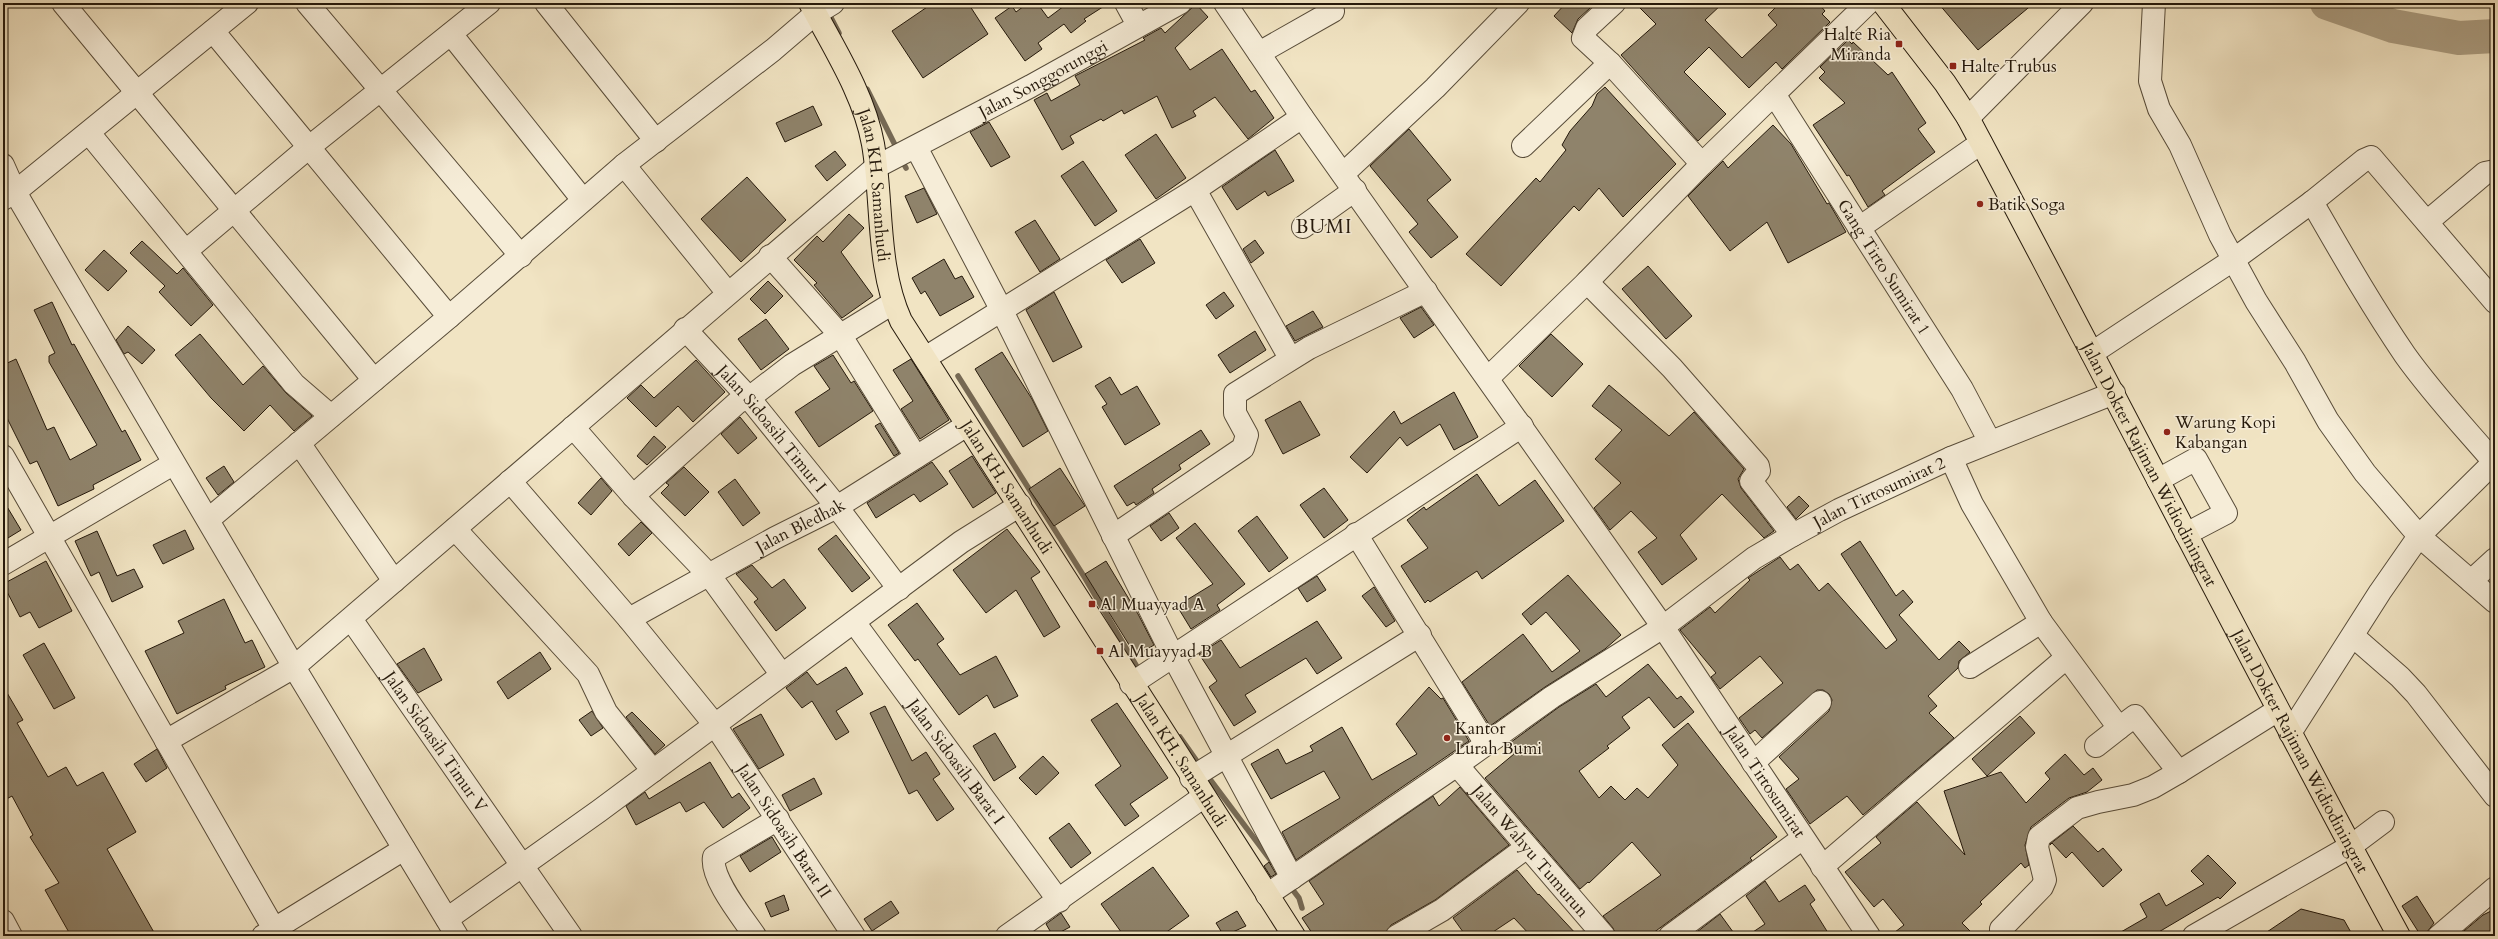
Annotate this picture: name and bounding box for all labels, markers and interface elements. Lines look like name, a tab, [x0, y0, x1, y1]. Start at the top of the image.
place label: Halte Ria Miranda	[1824, 23, 1892, 66]
street label: Jalan Songgorunggi	[972, 34, 1112, 124]
marker: Halte Ria Miranda	[1894, 39, 1904, 49]
place label: Halte Trubus	[1961, 55, 2057, 78]
marker: Halte Trubus	[1948, 61, 1958, 71]
street label: Jalan KH. Samanhudi	[851, 102, 896, 263]
place label: Batik Soga	[1988, 193, 2066, 216]
street label: Gang Tirto Sumirat 1	[1832, 195, 1936, 339]
marker: Batik Soga	[1975, 199, 1985, 209]
district label: BUMI	[1296, 214, 1352, 240]
street label: Jalan Dokter Rajiman Widiodiningrat	[2075, 335, 2223, 591]
street label: Jalan Sidoasih Timur I	[710, 357, 832, 497]
place label: Warung Kopi Kabangan	[2174, 411, 2276, 454]
street label: Jalan KH. Samanhudi	[954, 413, 1058, 558]
marker: Warung Kopi Kabangan	[2162, 427, 2172, 437]
street label: Jalan Tirtosumirat 2	[1806, 451, 1949, 535]
street label: Jalan Bledhak	[749, 493, 850, 560]
place label: Al Muayyad A	[1100, 593, 1206, 616]
marker: Al Muayyad A	[1087, 599, 1097, 609]
street label: Jalan Dokter Rajiman Widiodiningrat	[2225, 622, 2375, 877]
place label: Al Muayyad B	[1108, 640, 1212, 663]
marker: Al Muayyad B	[1095, 646, 1105, 656]
street label: Jalan Sidoasih Timur V	[377, 664, 493, 817]
street label: Jalan KH. Samanhudi	[1129, 686, 1233, 831]
street label: Jalan Sidoasih Barat I	[901, 691, 1010, 829]
place label: Kantor Lurah Bumi	[1455, 717, 1542, 760]
street label: Jalan Tirtosumirat	[1719, 718, 1812, 843]
marker: Kantor Lurah Bumi	[1442, 733, 1452, 743]
street label: Jalan Sidoasih Barat II	[730, 756, 837, 902]
street label: Jalan Wahyu Tumurun	[1465, 777, 1594, 922]

